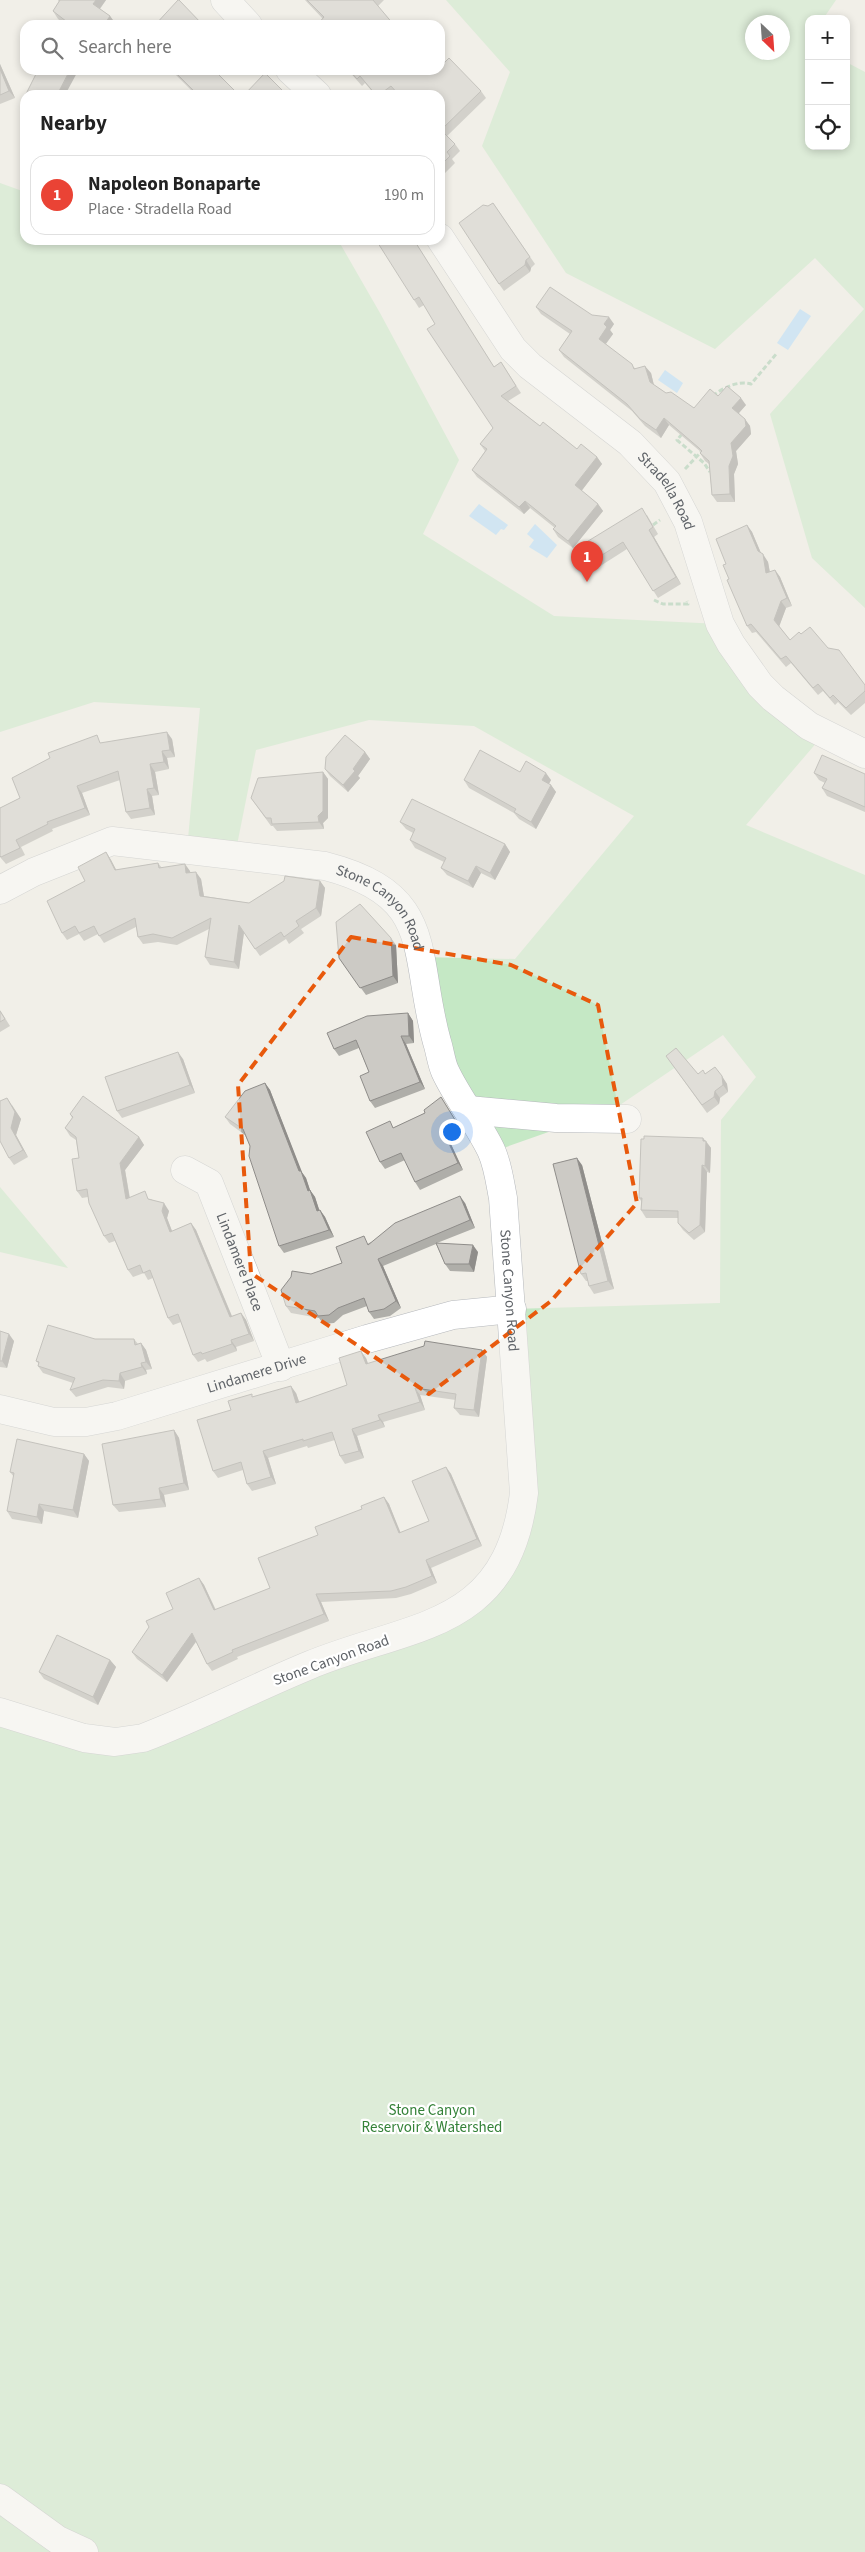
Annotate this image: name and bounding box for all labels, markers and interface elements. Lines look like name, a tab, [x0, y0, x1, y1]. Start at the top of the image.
north arrow	[745, 15, 790, 60]
map controls	[805, 15, 850, 150]
button: +	[805, 15, 850, 60]
search box	[20, 20, 445, 75]
icon: search	[38, 34, 66, 62]
text: Search here	[78, 34, 172, 61]
button: −	[805, 60, 850, 105]
button: locate	[805, 105, 850, 150]
text: Nearby	[40, 108, 107, 138]
text: Napoleon Bonaparte	[88, 171, 261, 198]
text: 1	[53, 184, 61, 206]
text: 190 m	[384, 184, 424, 206]
text: Place · Stradella Road	[88, 198, 232, 220]
street label: Stradella Road	[632, 447, 700, 533]
pin: 1	[571, 541, 603, 582]
street label: Stone Canyon Road	[333, 860, 429, 952]
your location	[439, 1119, 465, 1145]
street label: Lindamere Place	[211, 1210, 268, 1315]
street label: Stone Canyon Road	[494, 1229, 524, 1352]
street label: Lindamere Drive	[204, 1348, 309, 1399]
street label: Stone Canyon Road	[270, 1630, 392, 1691]
park label: Stone Canyon Reservoir & Watershed	[362, 2100, 502, 2138]

